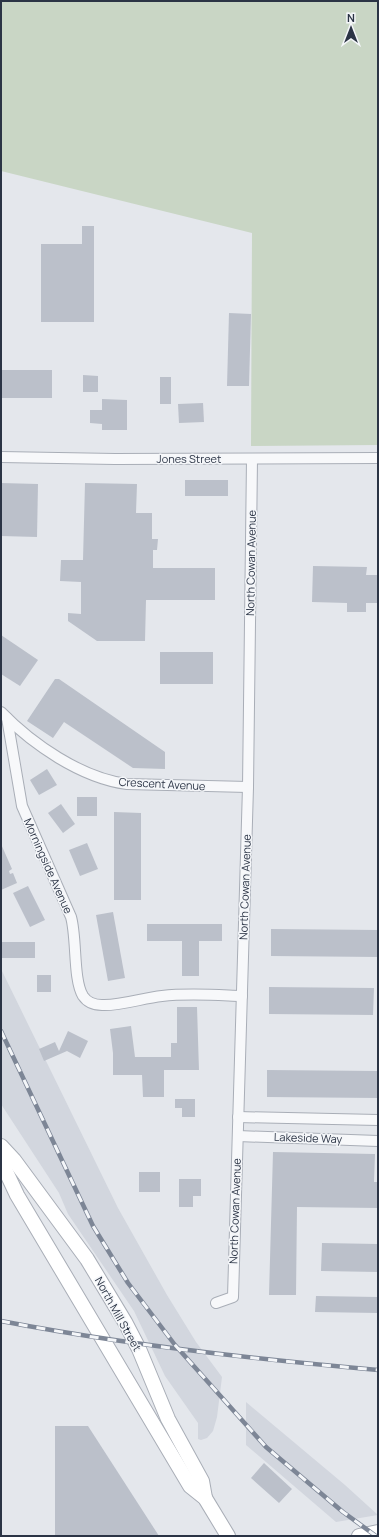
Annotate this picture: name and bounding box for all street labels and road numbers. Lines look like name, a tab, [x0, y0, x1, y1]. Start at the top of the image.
street label: Jones Street	[157, 451, 221, 466]
street label: North Cowan Avenue	[242, 509, 259, 616]
street label: Crescent Avenue	[118, 774, 206, 793]
street label: Morningside Avenue	[21, 816, 76, 916]
street label: North Cowan Avenue	[235, 833, 254, 940]
street label: Lakeside Way	[274, 1129, 343, 1146]
street label: North Cowan Avenue	[225, 1157, 244, 1264]
street label: North Mill Street	[92, 1274, 145, 1354]

